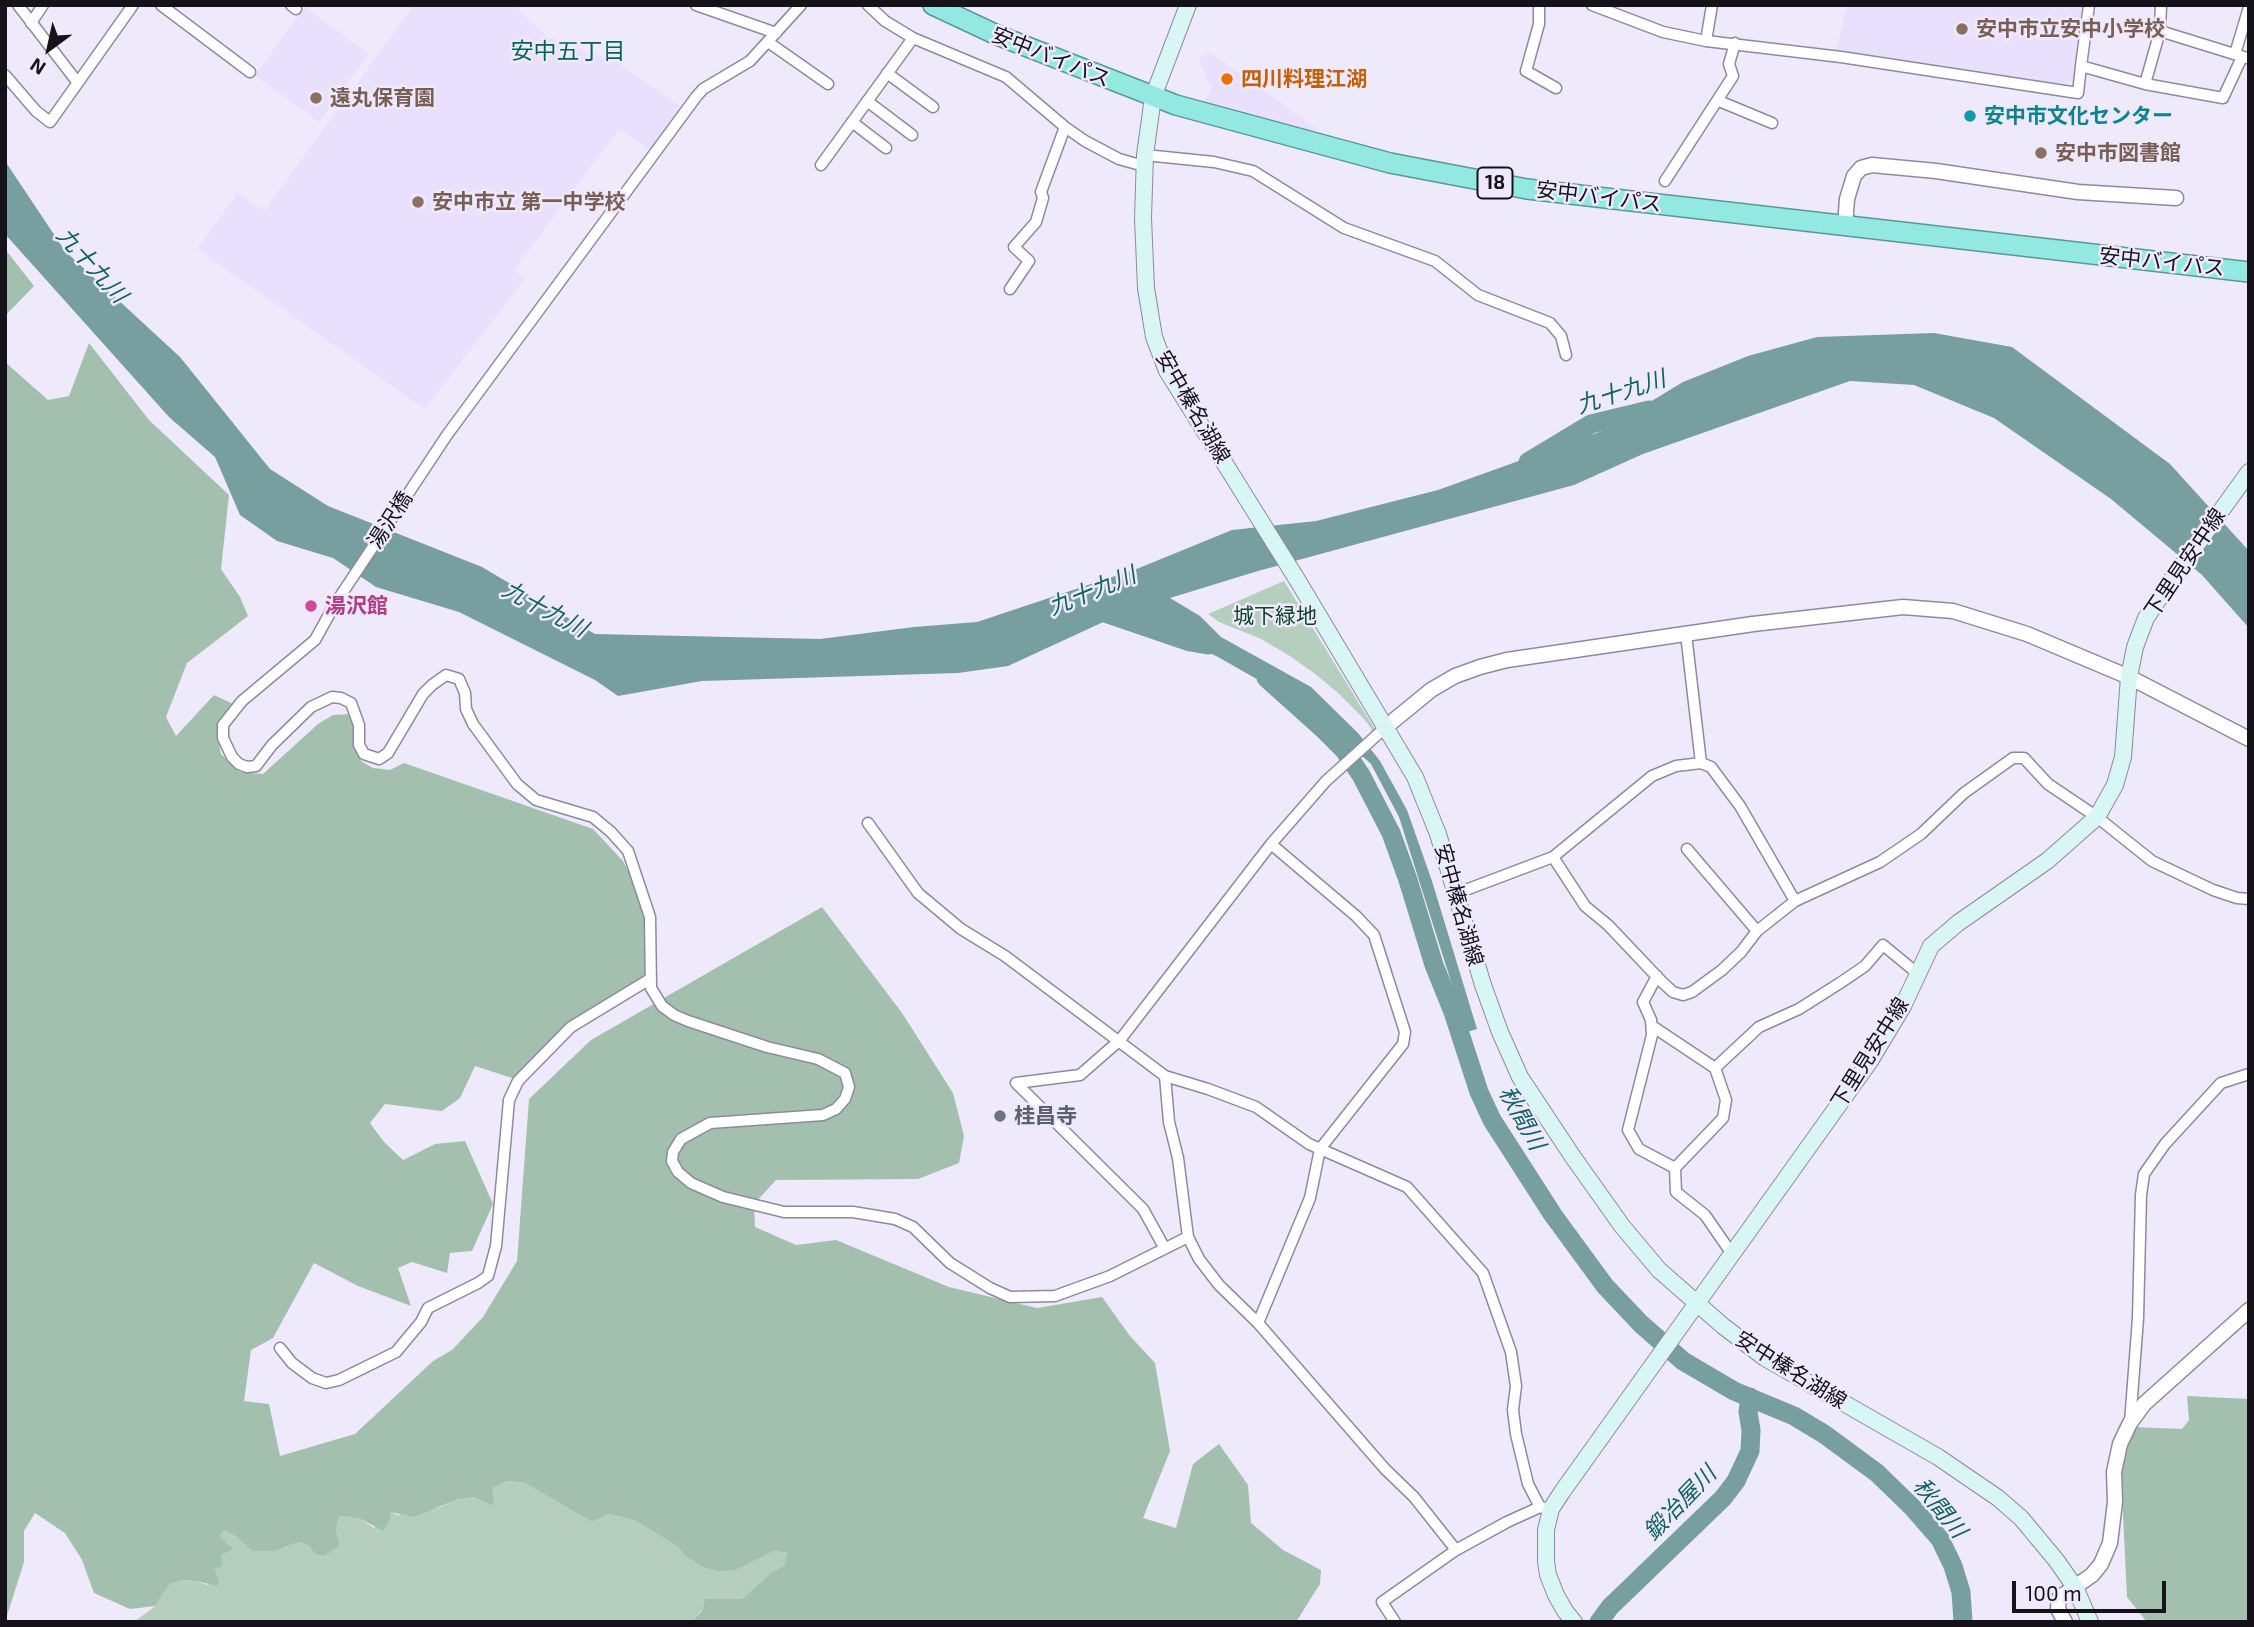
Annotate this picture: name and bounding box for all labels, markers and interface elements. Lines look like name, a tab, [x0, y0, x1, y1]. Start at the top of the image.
north arrow	[14, 14, 84, 84]
place label: 安中市立安中小学校	[1976, 16, 2165, 42]
marker: 安中市立安中小学校	[1954, 21, 1970, 37]
street label: 安中バイパス	[988, 22, 1114, 92]
district label: 安中五丁目	[511, 37, 625, 65]
text: N	[25, 54, 49, 80]
place label: 四川料理江湖	[1241, 66, 1367, 92]
marker: 四川料理江湖	[1219, 71, 1235, 87]
place label: 遠丸保育園	[330, 85, 435, 111]
marker: 遠丸保育園	[308, 90, 324, 106]
place label: 安中市文化センター	[1984, 103, 2173, 129]
marker: 安中市文化センター	[1962, 108, 1978, 124]
place label: 安中市図書館	[2055, 140, 2181, 166]
marker: 安中市図書館	[2033, 145, 2049, 161]
road number: 18	[1478, 168, 1512, 198]
street label: 安中バイパス	[1535, 177, 1663, 217]
place label: 安中市立 第一中学校	[432, 189, 626, 215]
marker: 安中市立 第一中学校	[410, 194, 426, 210]
water label: 九十九川	[51, 222, 133, 308]
street label: 安中バイパス	[2098, 243, 2226, 281]
street label: 安中榛名湖線	[1151, 346, 1235, 468]
water label: 九十九川	[1573, 365, 1669, 419]
street label: 湯沢橋	[362, 487, 418, 553]
street label: 下里見安中線	[2139, 504, 2231, 622]
water label: 九十九川	[1044, 561, 1140, 621]
water label: 九十九川	[498, 575, 592, 643]
place label: 湯沢館	[325, 593, 388, 619]
marker: 湯沢館	[303, 598, 319, 614]
park label: 城下緑地	[1233, 603, 1317, 629]
street label: 安中榛名湖線	[1430, 841, 1488, 969]
street label: 下里見安中線	[1826, 993, 1914, 1113]
water label: 秋間川	[1493, 1081, 1551, 1155]
place label: 桂昌寺	[1014, 1103, 1077, 1129]
marker: 桂昌寺	[992, 1108, 1008, 1124]
street label: 安中榛名湖線	[1731, 1326, 1851, 1414]
water label: 鍛冶屋川	[1638, 1460, 1722, 1546]
water label: 秋間川	[1908, 1473, 1972, 1543]
scale bar	[2016, 1568, 2170, 1612]
text: 100 m	[2025, 1580, 2082, 1605]

